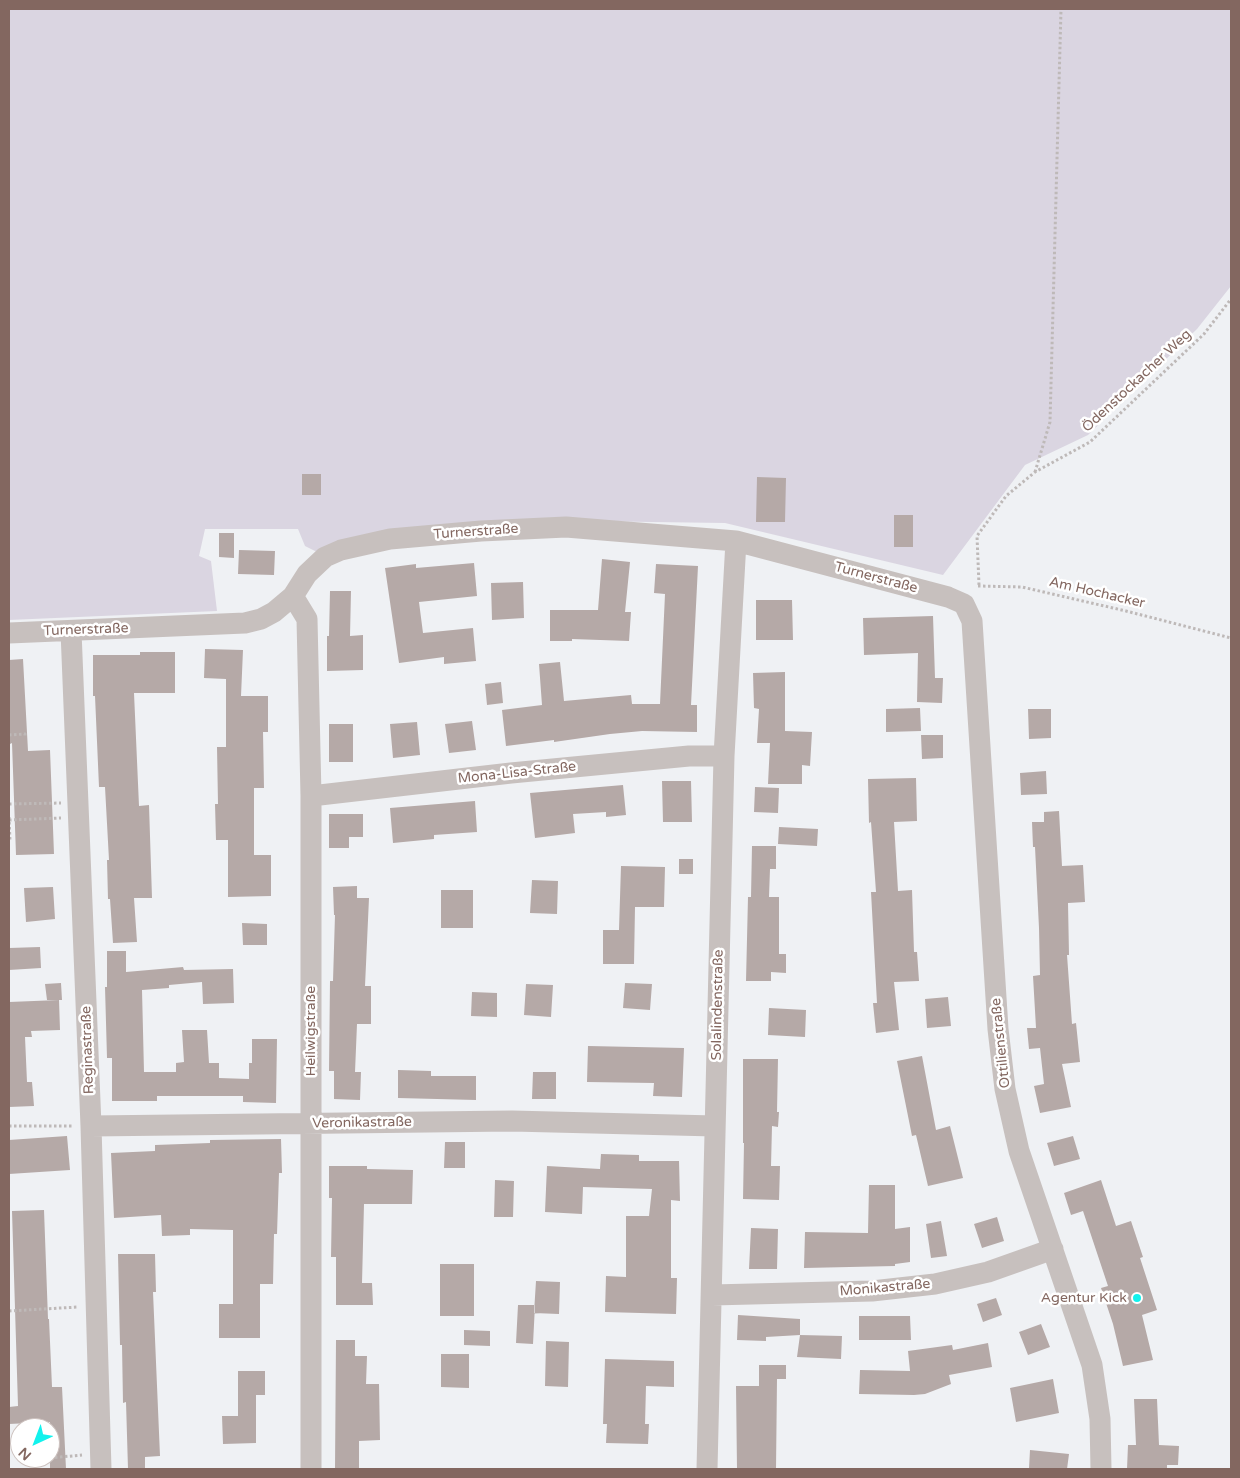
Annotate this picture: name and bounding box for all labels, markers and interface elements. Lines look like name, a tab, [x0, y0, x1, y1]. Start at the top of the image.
street label: Ödenstockacher Weg	[1079, 326, 1195, 436]
street label: Turnerstraße	[433, 521, 519, 543]
street label: Turnerstraße	[833, 559, 919, 597]
street label: Am Hochacker	[1047, 574, 1147, 612]
street label: Turnerstraße	[43, 620, 129, 640]
street label: Mona-Lisa-Straße	[457, 758, 577, 788]
street label: Solalindenstraße	[709, 949, 727, 1061]
street label: Heilwigstraße	[303, 986, 319, 1076]
street label: Ottilienstraße	[988, 997, 1014, 1089]
street label: Reginastraße	[78, 1006, 98, 1094]
street label: Veronikastraße	[312, 1114, 412, 1132]
street label: Monikastraße	[839, 1276, 931, 1300]
place label: Agentur Kick	[1041, 1290, 1127, 1306]
marker: Agentur Kick	[1131, 1292, 1143, 1304]
north arrow	[10, 1418, 60, 1468]
text: N	[15, 1444, 35, 1464]

